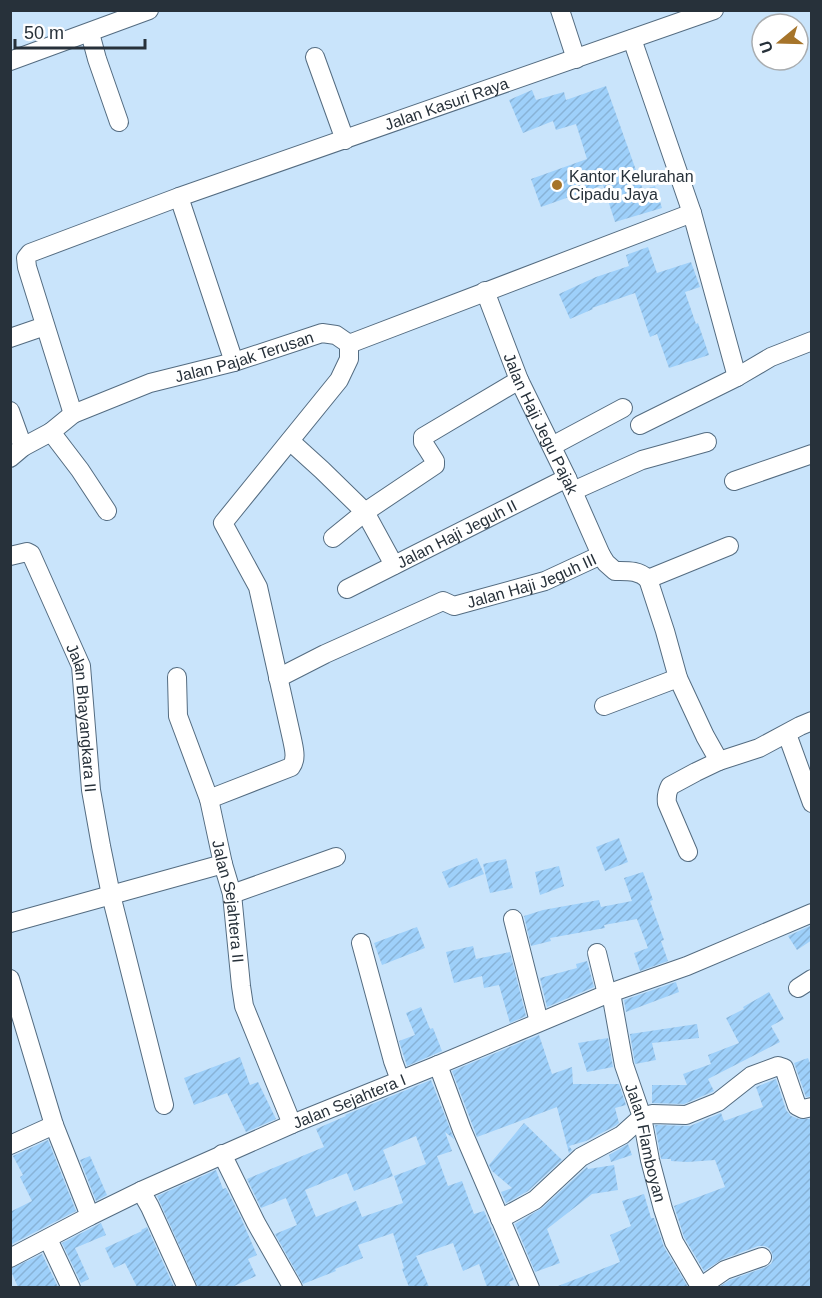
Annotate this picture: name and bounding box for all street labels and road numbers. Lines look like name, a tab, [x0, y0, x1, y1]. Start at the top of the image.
street label: Jalan Kasuri Raya	[382, 74, 511, 133]
street label: Jalan Pajak Terusan	[173, 328, 316, 385]
street label: Jalan Haji Jegu Pajak	[501, 351, 582, 498]
street label: Jalan Haji Jeguh II	[394, 496, 519, 571]
street label: Jalan Haji Jeguh III	[465, 550, 599, 611]
street label: Jalan Bhayangkara II	[64, 641, 100, 793]
street label: Jalan Sejahtera II	[210, 838, 247, 963]
street label: Jalan Sejahtera I	[290, 1071, 408, 1131]
street label: Jalan Flamboyan	[622, 1081, 669, 1204]

